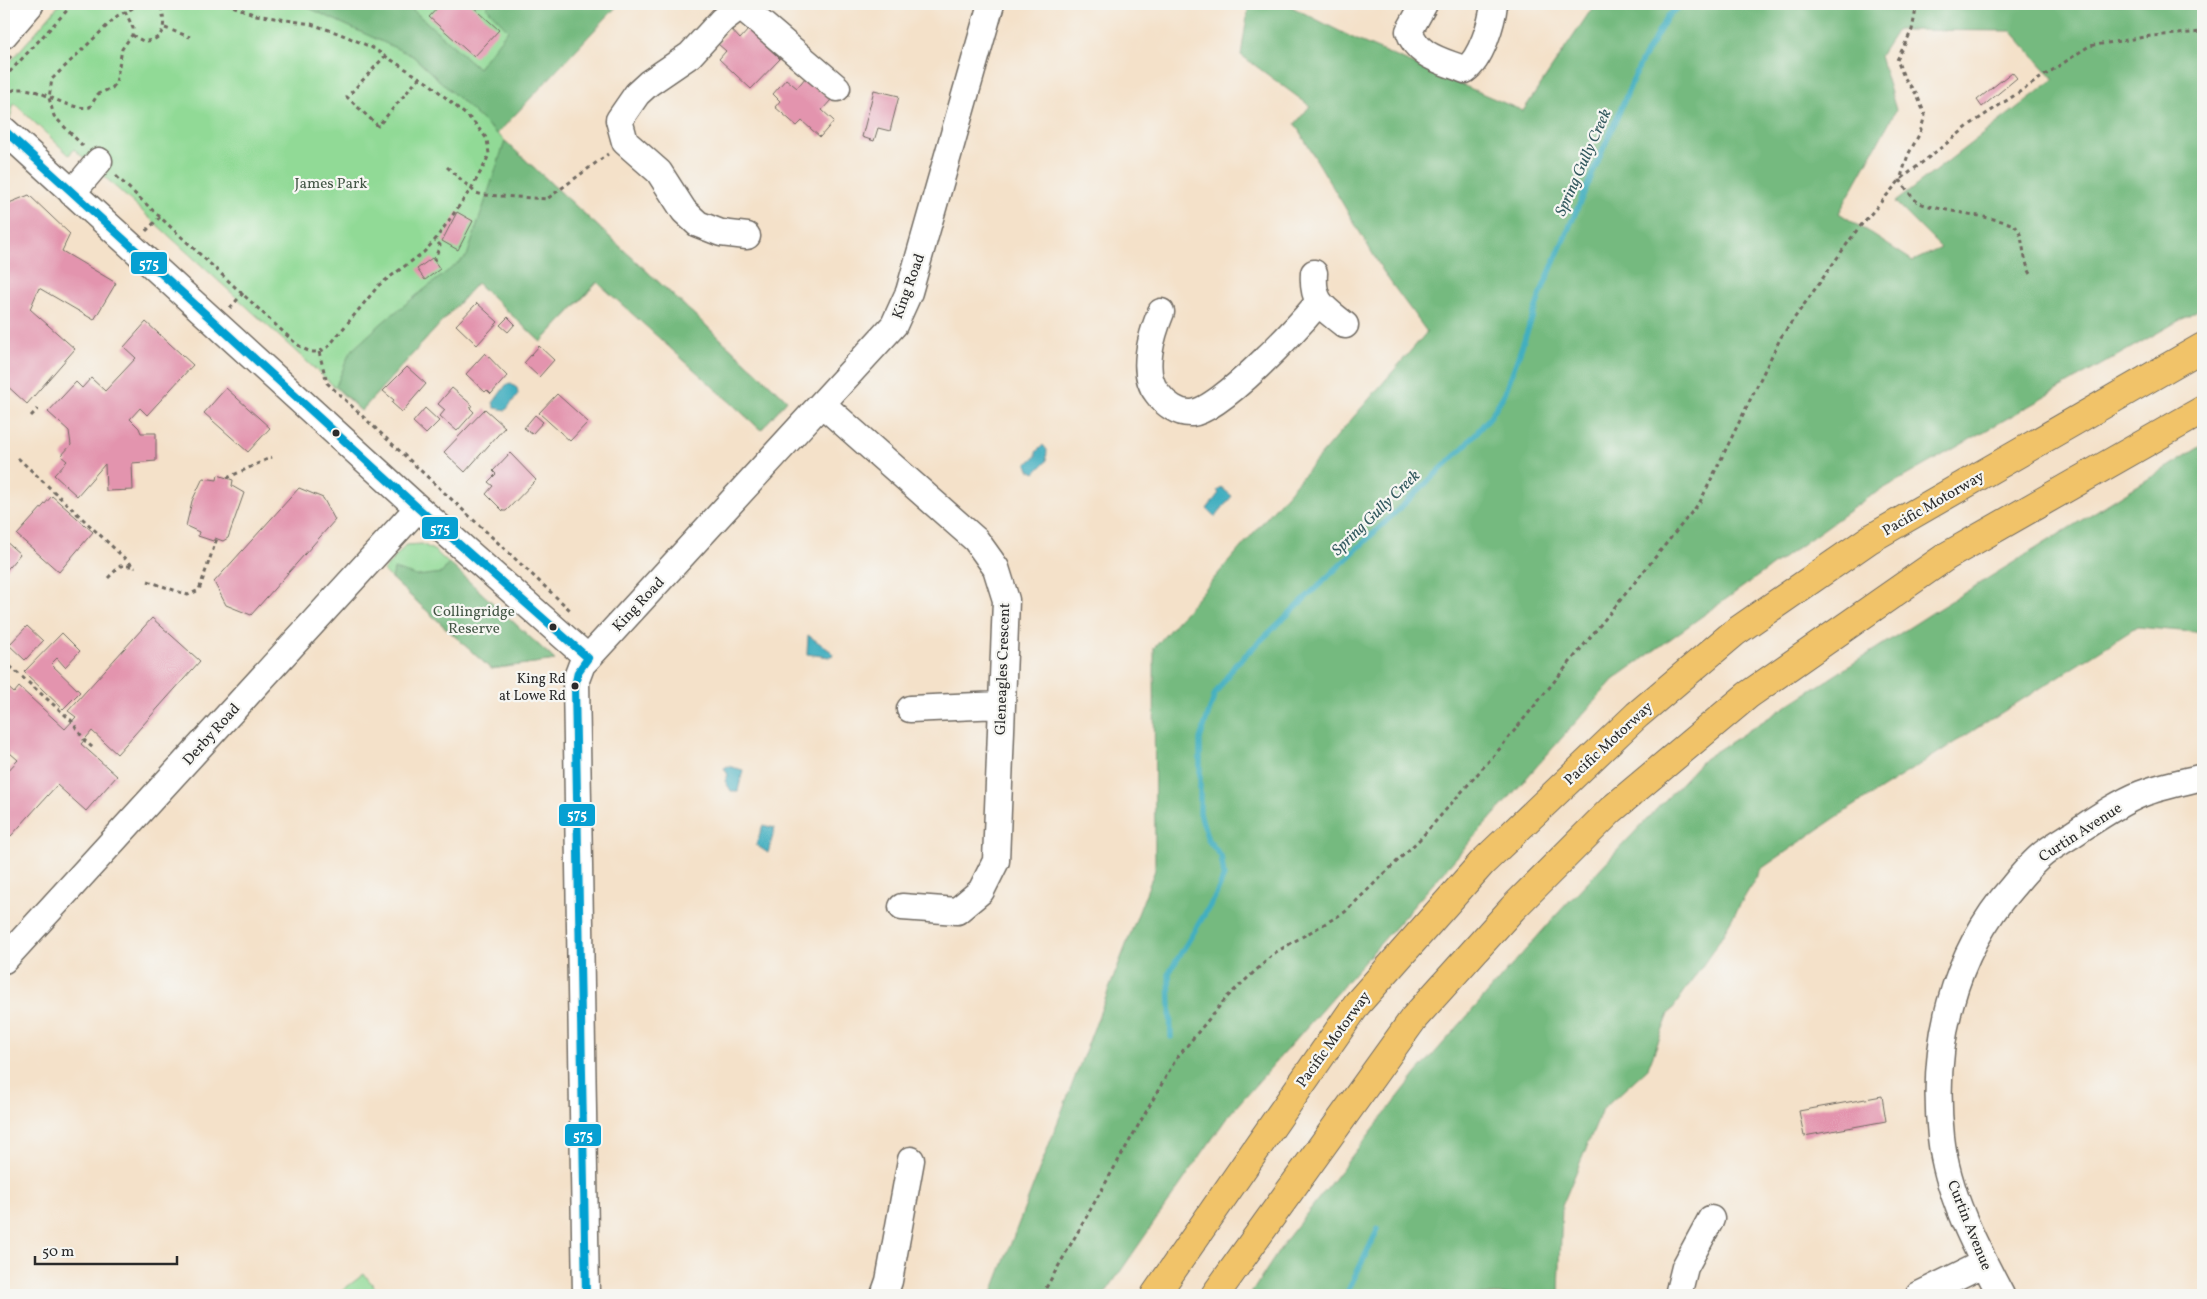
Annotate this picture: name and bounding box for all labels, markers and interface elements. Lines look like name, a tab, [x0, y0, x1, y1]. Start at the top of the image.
water label: Spring Gully Creek	[1550, 105, 1618, 220]
park label: James Park	[295, 174, 367, 195]
line badge: 575	[130, 251, 168, 275]
street label: King Road	[888, 251, 931, 322]
text: 575	[139, 255, 159, 274]
unlabelled marker	[331, 428, 341, 438]
water label: Spring Gully Creek	[1327, 465, 1426, 561]
street label: Pacific Motorway	[1879, 467, 1988, 542]
line badge: 575	[421, 516, 459, 540]
text: 575	[430, 520, 450, 539]
street label: King Road	[608, 573, 670, 637]
park label: Collingridge Reserve	[433, 602, 515, 640]
street label: Gleneagles Crescent	[991, 603, 1016, 736]
unlabelled marker	[548, 622, 558, 632]
place label: King Rd at Lowe Rd	[499, 670, 566, 706]
marker: King Rd at Lowe Rd	[570, 681, 580, 691]
street label: Pacific Motorway	[1560, 697, 1658, 791]
street label: Derby Road	[179, 699, 246, 771]
street label: Curtin Avenue	[2035, 798, 2127, 868]
line badge: 575	[558, 803, 596, 827]
text: 575	[567, 806, 587, 825]
street label: Pacific Motorway	[1292, 987, 1376, 1092]
line badge: 575	[564, 1123, 602, 1147]
text: 575	[573, 1127, 593, 1146]
street label: Curtin Avenue	[1941, 1177, 1996, 1274]
scale bar	[35, 1234, 178, 1266]
text: 50 m	[42, 1242, 74, 1263]

